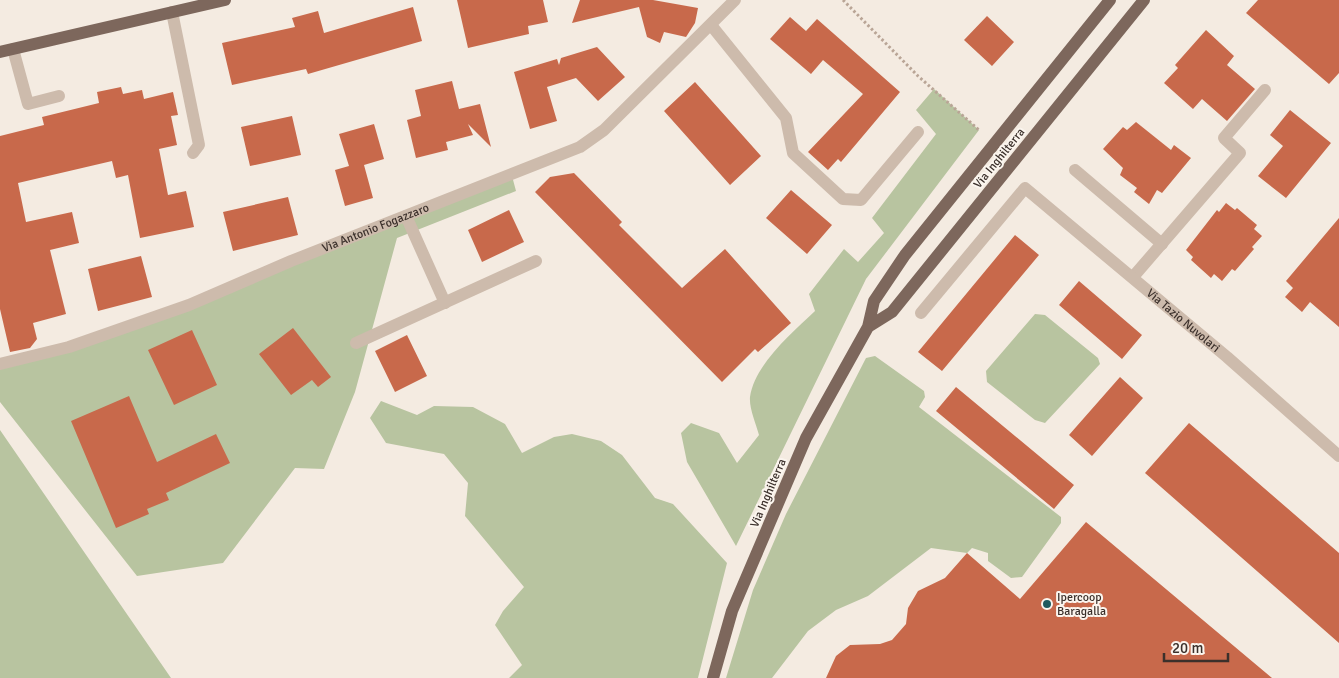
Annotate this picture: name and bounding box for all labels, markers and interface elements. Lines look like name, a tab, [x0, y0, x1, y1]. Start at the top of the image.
street label: Via Inghilterra	[970, 125, 1028, 192]
street label: Via Antonio Fogazzaro	[320, 200, 431, 256]
street label: Via Tazio Nuvolari	[1143, 286, 1223, 356]
street label: Via Inghilterra	[747, 457, 790, 530]
place label: Ipercoop Baragalla	[1057, 590, 1106, 619]
marker: Ipercoop Baragalla	[1041, 598, 1053, 610]
scale bar	[1164, 630, 1228, 662]
text: 20 m	[1172, 639, 1203, 657]

